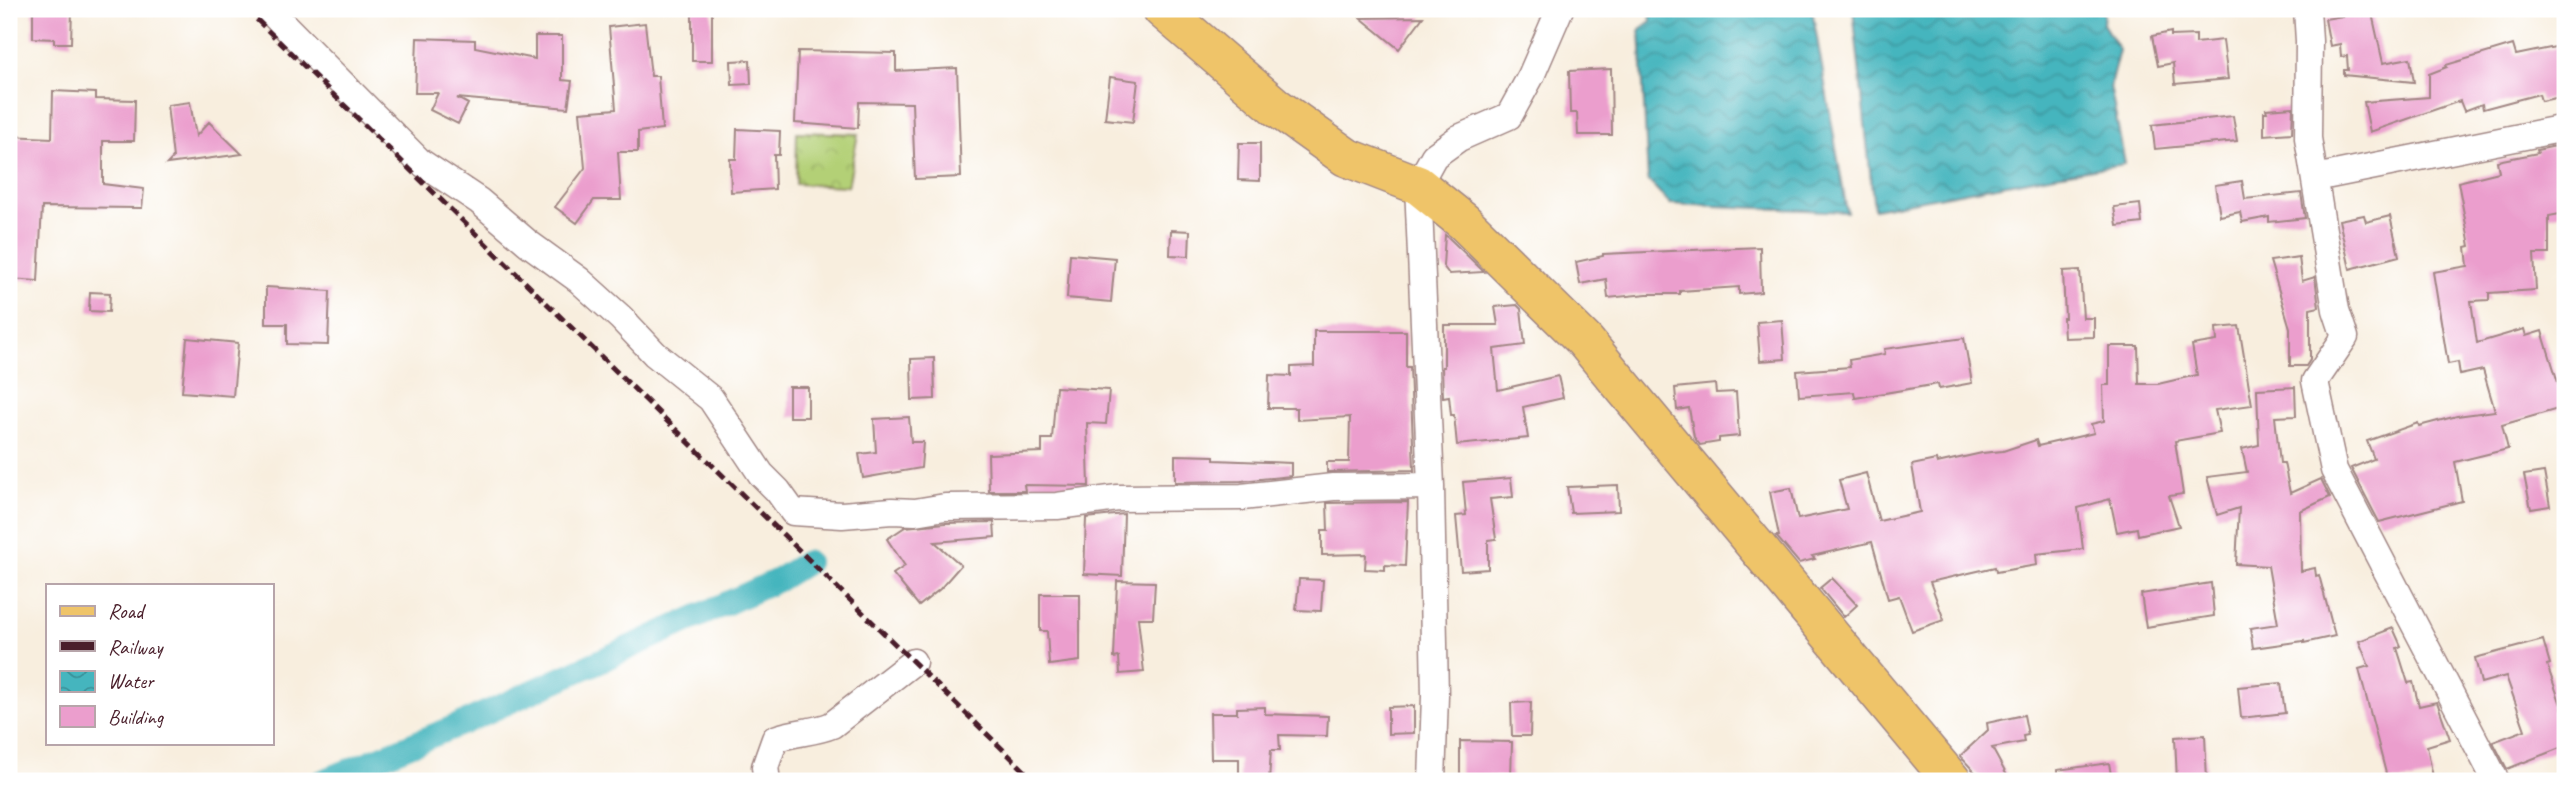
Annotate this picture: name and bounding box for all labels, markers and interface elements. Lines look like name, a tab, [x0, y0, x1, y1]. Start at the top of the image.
legend	[46, 584, 273, 744]
text: Road	[108, 598, 147, 624]
text: Railway	[108, 634, 164, 660]
text: Water	[108, 668, 155, 694]
text: Building	[108, 704, 165, 730]

